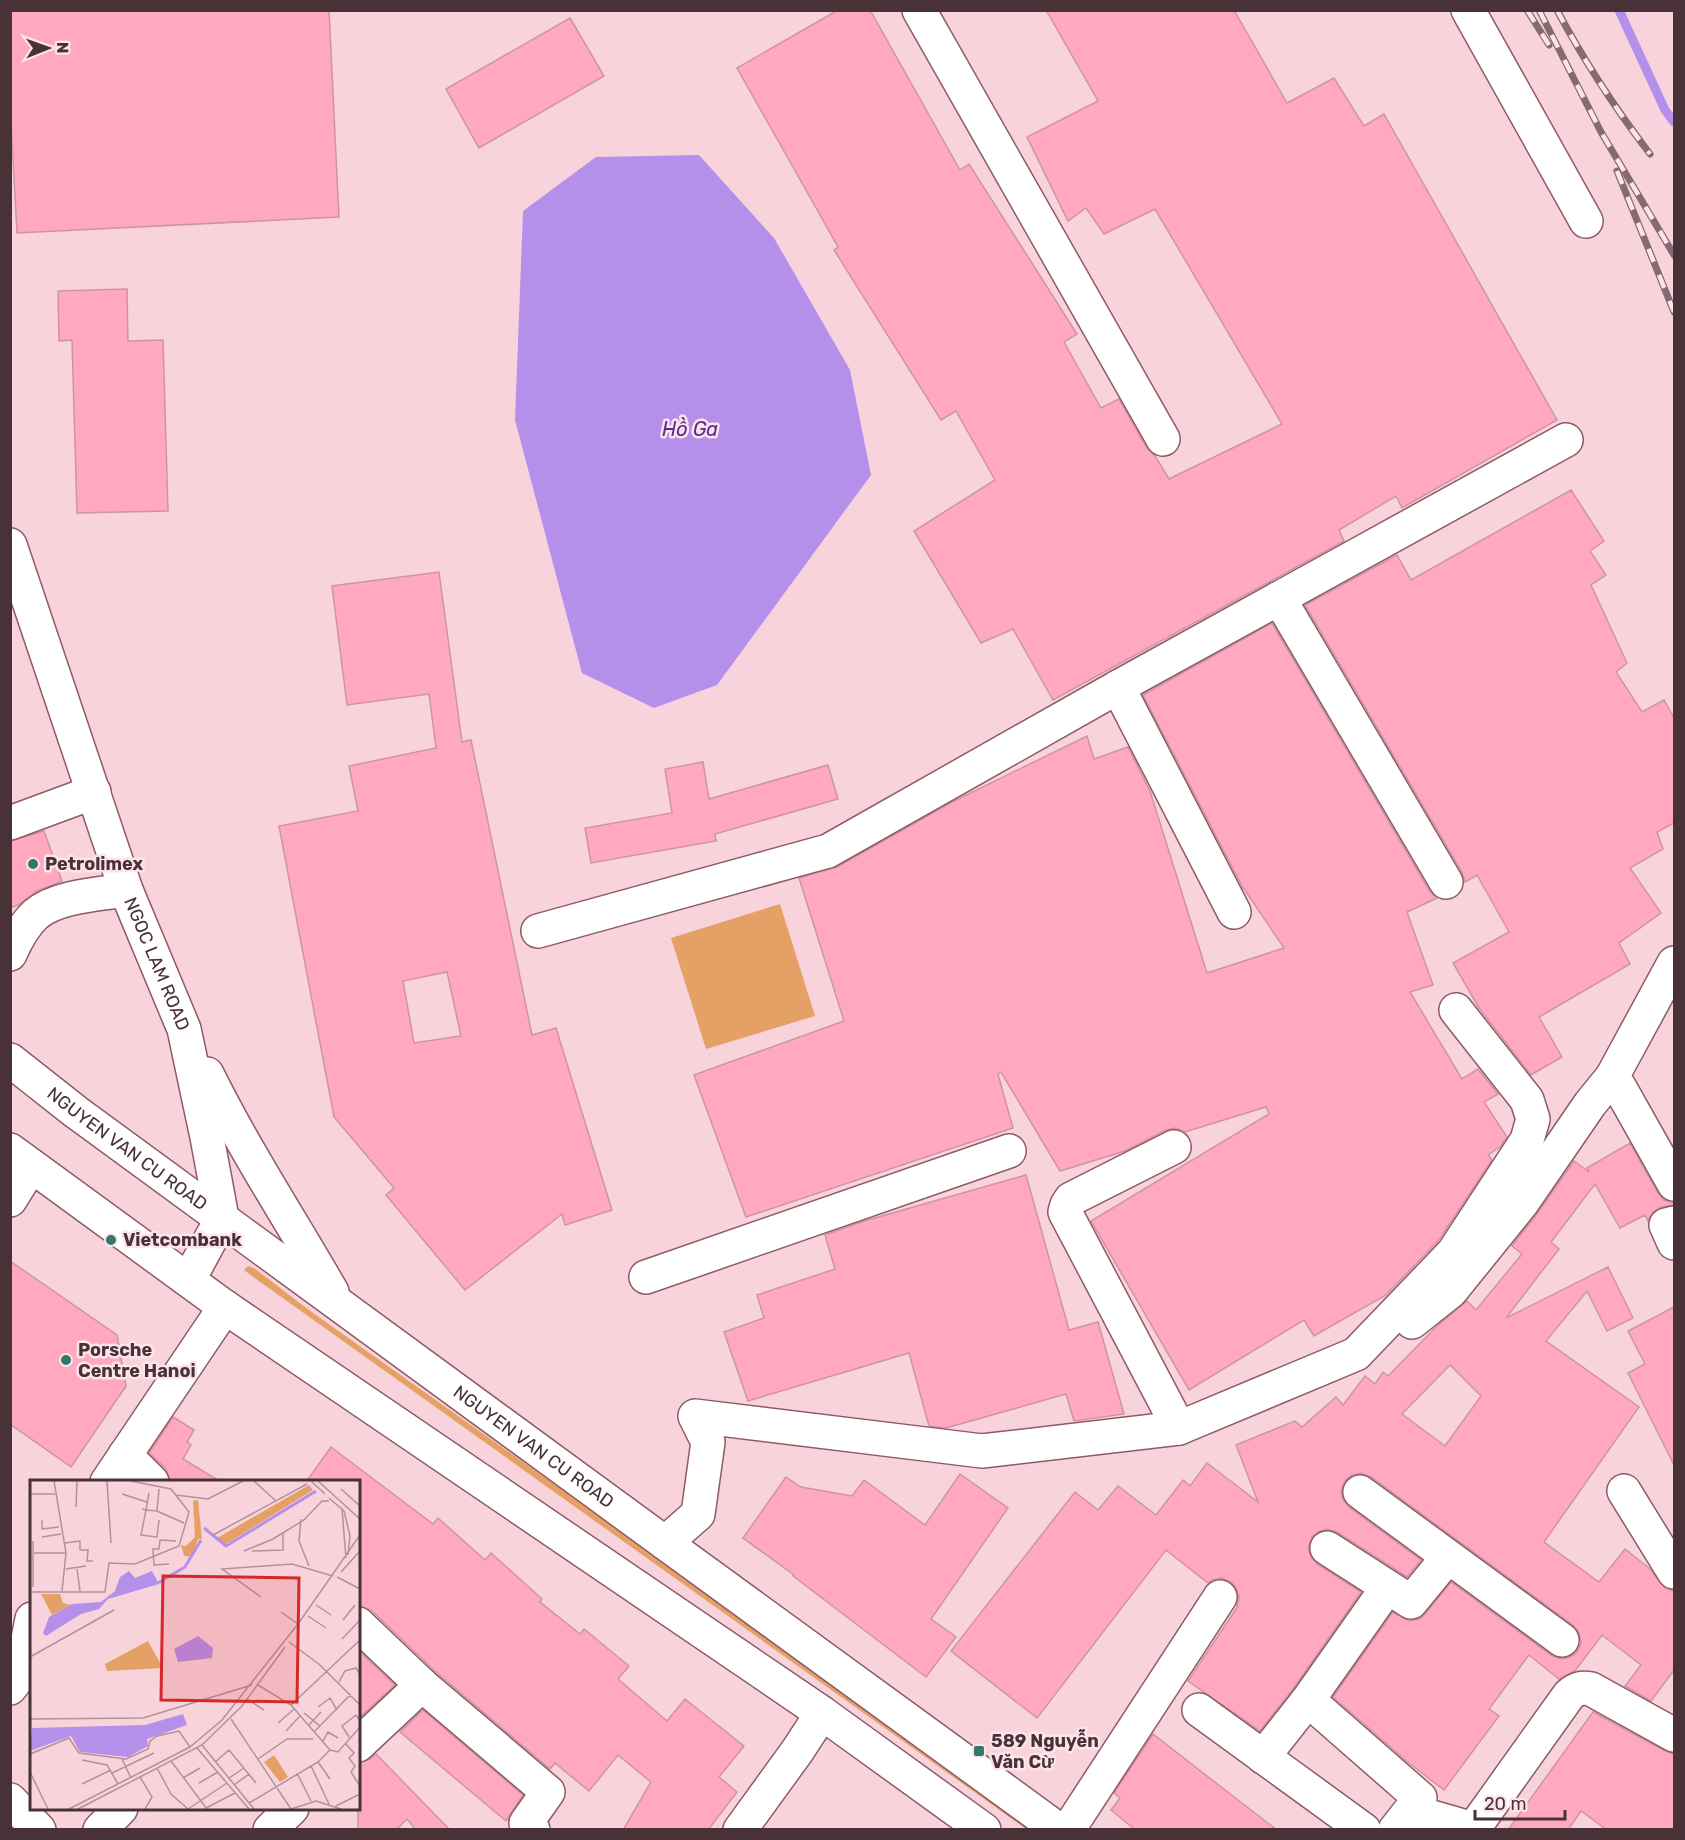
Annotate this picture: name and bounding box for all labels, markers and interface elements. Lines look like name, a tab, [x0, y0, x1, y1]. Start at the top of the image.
north arrow	[18, 18, 78, 78]
text: N	[53, 42, 72, 54]
water label: Hồ Ga	[662, 417, 718, 441]
place label: Petrolimex	[45, 853, 143, 875]
marker: Petrolimex	[26, 857, 40, 871]
street label: NGOC LAM ROAD	[119, 894, 194, 1034]
street label: NGUYEN VAN CU ROAD	[43, 1082, 211, 1215]
place label: Vietcombank	[123, 1229, 242, 1251]
marker: Vietcombank	[104, 1233, 118, 1247]
place label: Porsche Centre Hanoi	[78, 1339, 196, 1382]
marker: Porsche Centre Hanoi	[59, 1353, 73, 1367]
street label: NGUYEN VAN CU ROAD	[449, 1381, 618, 1513]
inset map	[30, 1480, 360, 1810]
place label: 589 Nguyễn Văn Cừ	[991, 1729, 1099, 1773]
marker: 589 Nguyễn Văn Cừ	[972, 1744, 986, 1758]
scale bar	[1475, 1783, 1565, 1821]
text: 20 m	[1484, 1793, 1526, 1815]

